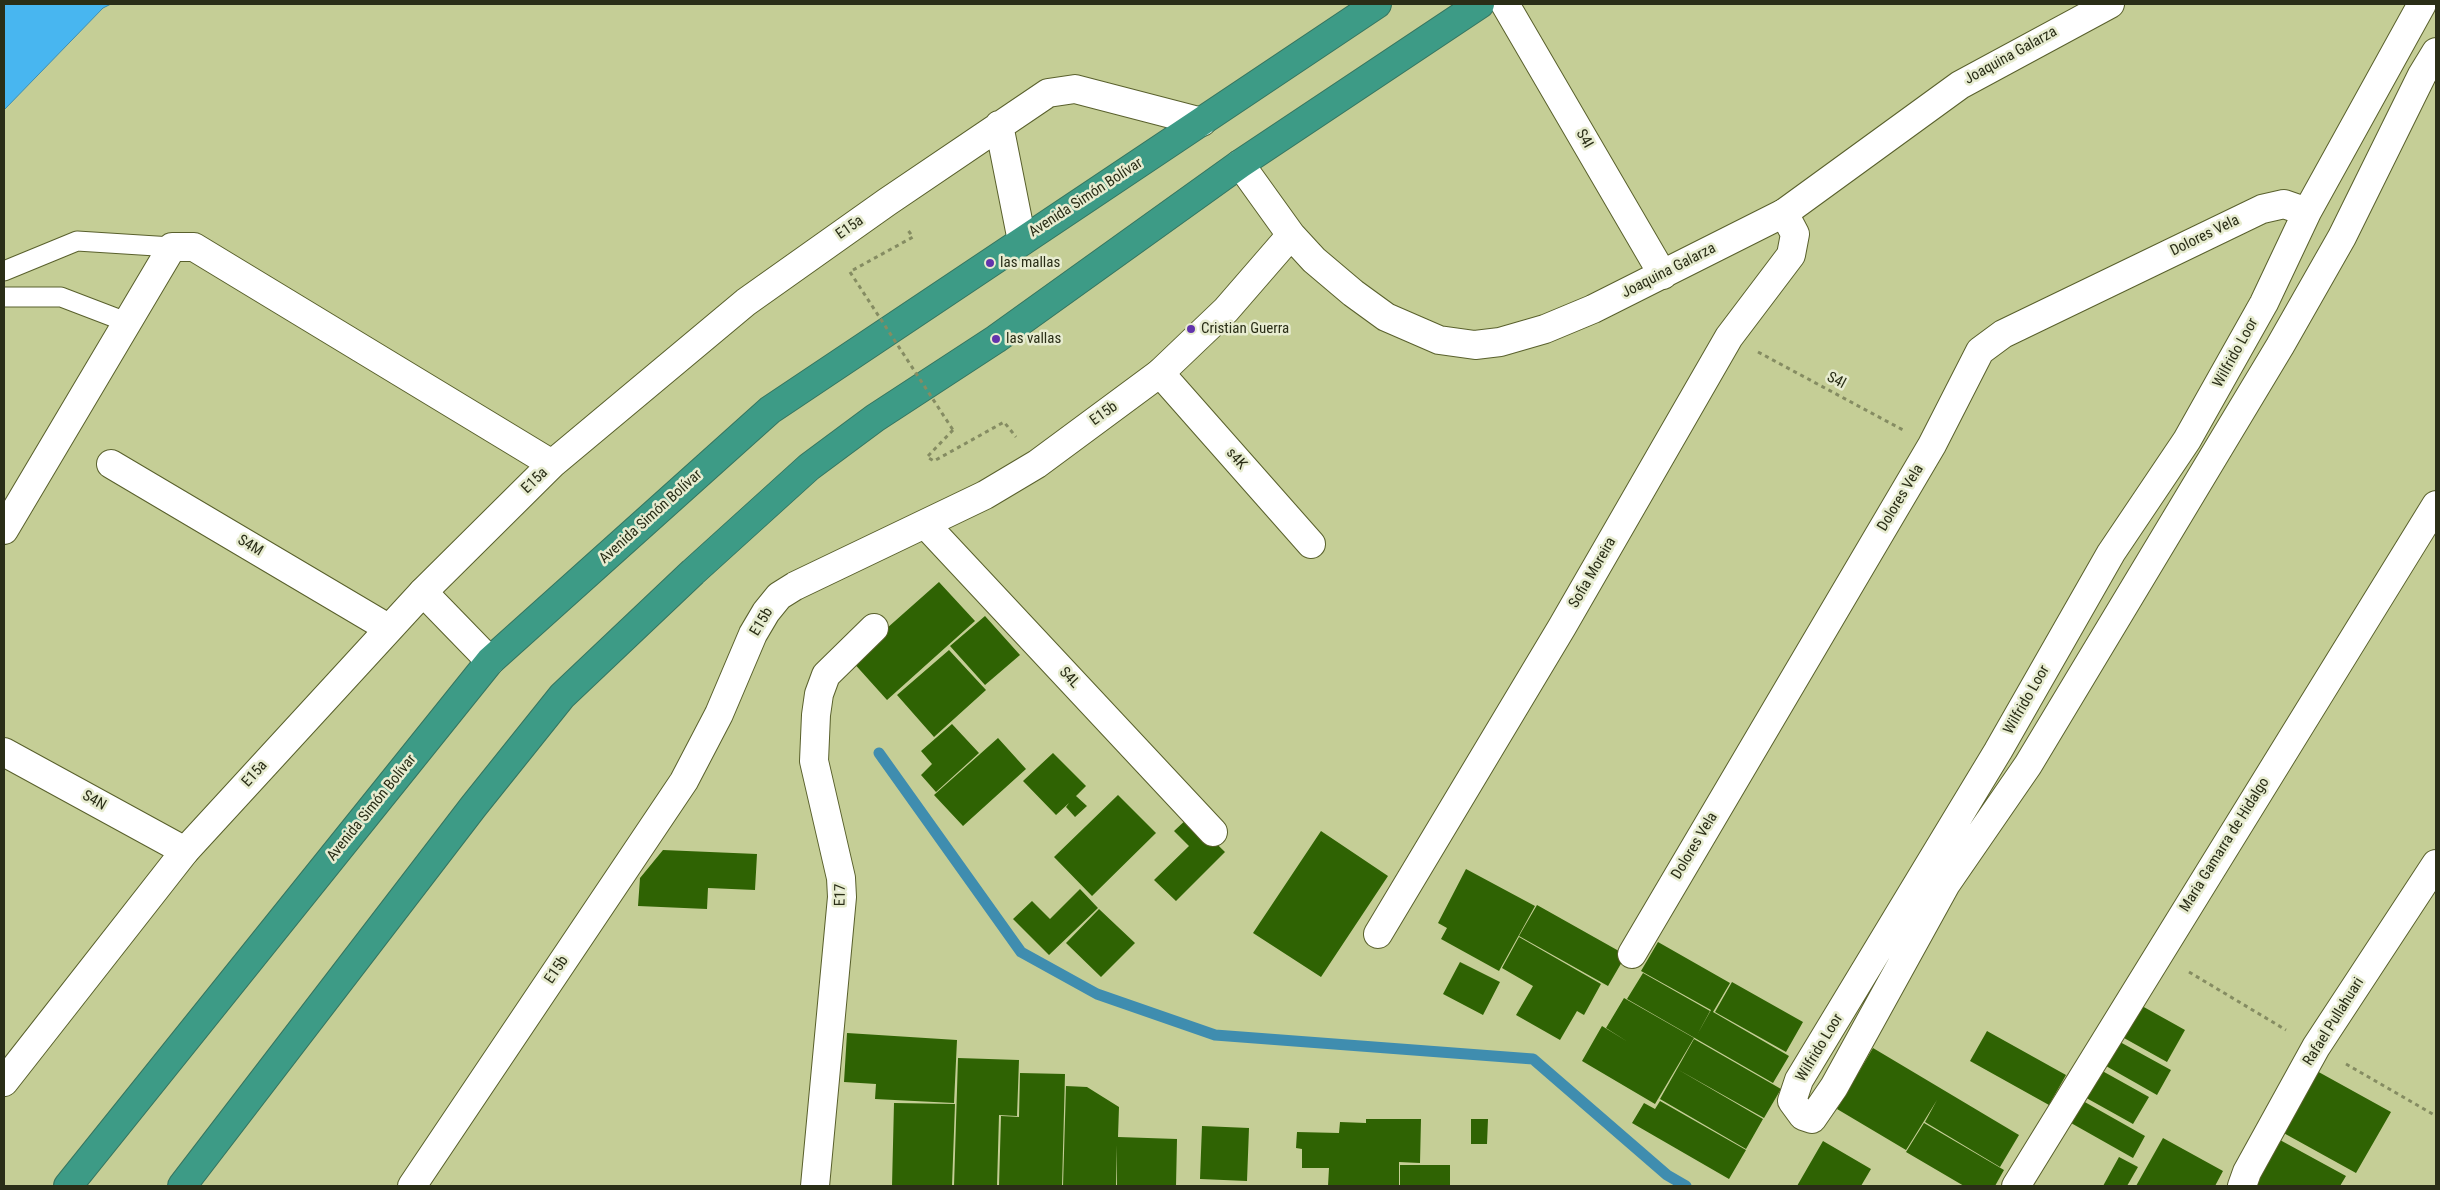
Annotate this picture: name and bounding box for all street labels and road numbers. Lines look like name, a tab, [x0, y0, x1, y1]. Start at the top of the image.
street label: Joaquina Galarza	[1962, 23, 2060, 89]
street label: S4I	[1571, 126, 1597, 152]
street label: Avenida Simón Bolívar	[1026, 155, 1146, 241]
street label: E15a	[833, 212, 867, 244]
street label: Dolores Vela	[2168, 212, 2242, 260]
street label: Joaquina Galarza	[1619, 240, 1719, 302]
street label: Wilfrido Loor	[2210, 315, 2262, 391]
street label: S4l	[1824, 369, 1848, 393]
street label: E15b	[1087, 398, 1121, 430]
street label: s4K	[1222, 445, 1250, 473]
street label: Dolores Vela	[1874, 461, 1928, 535]
street label: E15a	[518, 464, 552, 498]
street label: Avenida Simón Bolívar	[596, 466, 706, 568]
street label: S4M	[234, 531, 266, 561]
street label: Sofia Moreira	[1566, 535, 1620, 611]
street label: E15b	[747, 605, 777, 639]
street label: Wilfrido Loor	[2000, 662, 2054, 738]
street label: S4L	[1055, 664, 1083, 692]
street label: Avenida Simón Bolívar	[323, 751, 421, 865]
street label: E15a	[238, 757, 272, 791]
street label: Maria Gamarra de Hidalgo	[2176, 775, 2274, 915]
street label: S4N	[79, 787, 109, 815]
street label: Dolores Vela	[1668, 809, 1722, 883]
street label: E17	[832, 884, 850, 906]
street label: E15b	[541, 953, 573, 987]
street label: Rafael Pullahuari	[2300, 975, 2368, 1069]
street label: Wilfrido Loor	[1793, 1011, 1847, 1085]

